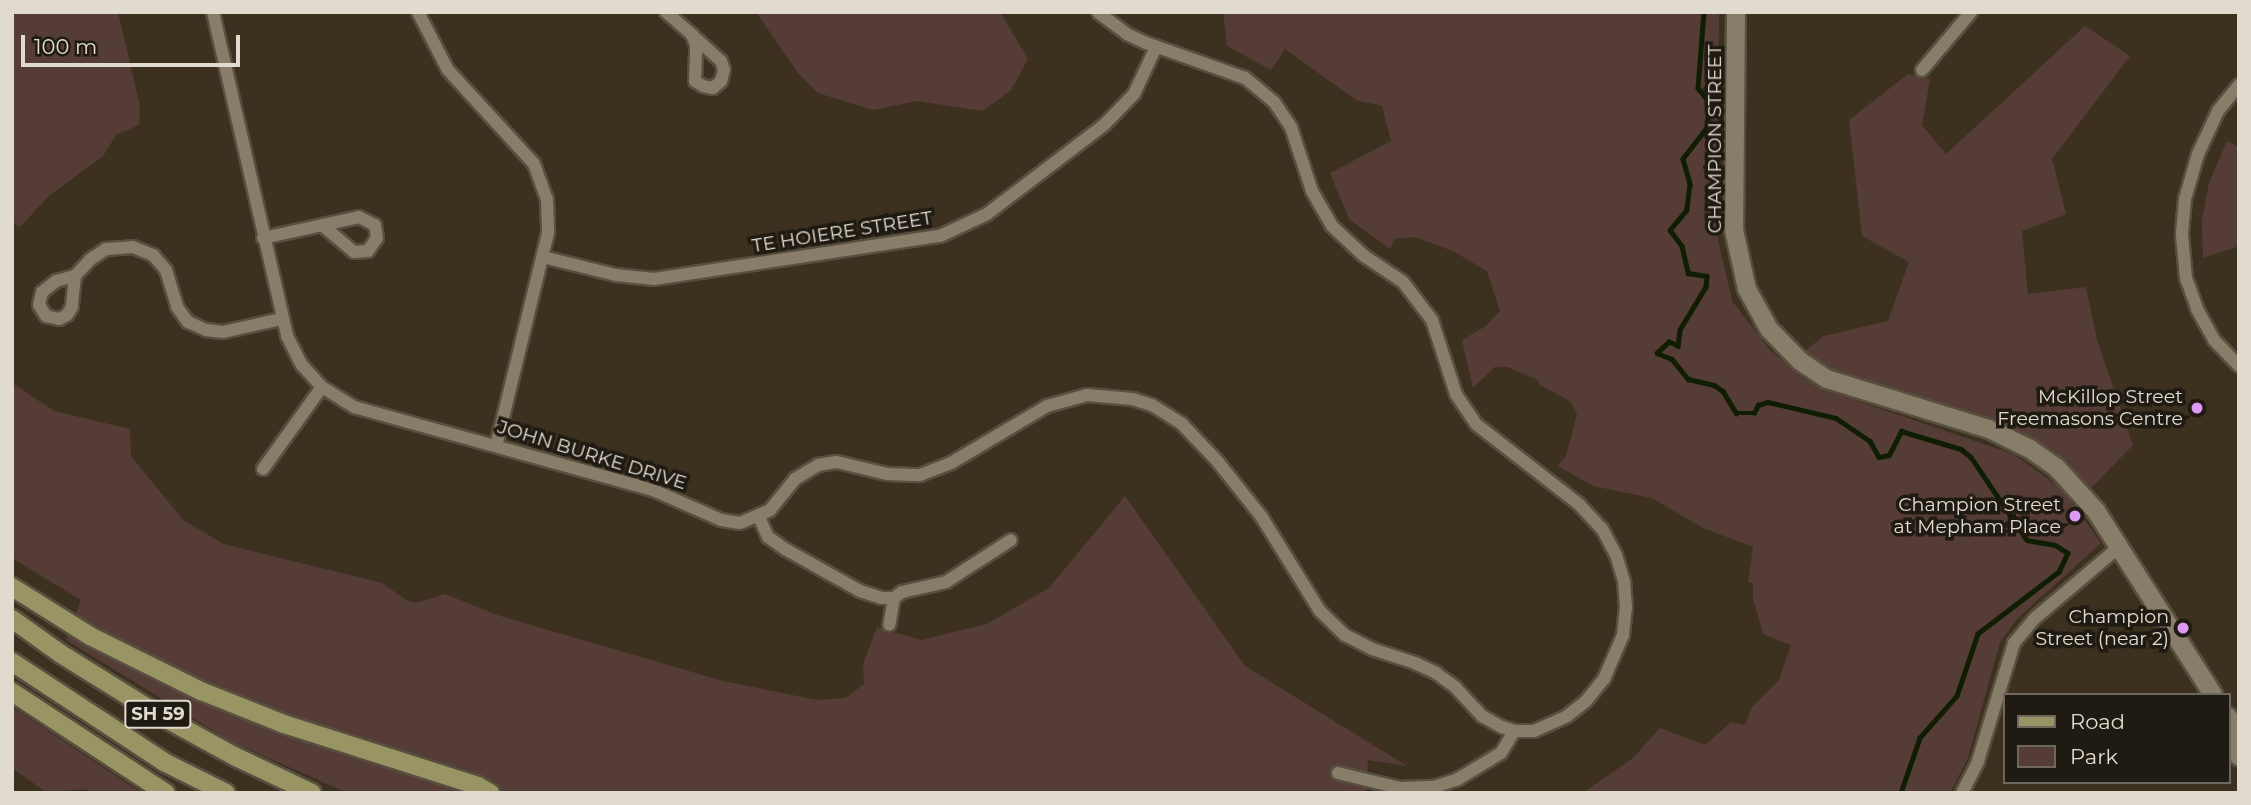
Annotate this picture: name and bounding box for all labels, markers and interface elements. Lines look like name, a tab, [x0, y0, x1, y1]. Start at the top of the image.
scale bar	[24, 21, 243, 65]
text: 100 m	[34, 34, 97, 59]
street label: CHAMPION STREET	[1704, 45, 1726, 233]
street label: TE HOIERE STREET	[750, 206, 934, 258]
place label: McKillop Street Freemasons Centre	[1997, 386, 2183, 430]
marker: McKillop Street Freemasons Centre	[2189, 400, 2205, 416]
street label: JOHN BURKE DRIVE	[495, 415, 689, 495]
place label: Champion Street at Mepham Place	[1893, 494, 2061, 538]
marker: Champion Street at Mepham Place	[2067, 508, 2083, 524]
place label: Champion Street (near 2)	[2035, 606, 2169, 650]
marker: Champion Street (near 2)	[2175, 620, 2191, 636]
legend	[2002, 693, 2230, 784]
road number: SH 59	[123, 700, 193, 728]
text: Road	[2070, 709, 2125, 734]
text: Park	[2070, 744, 2118, 769]

